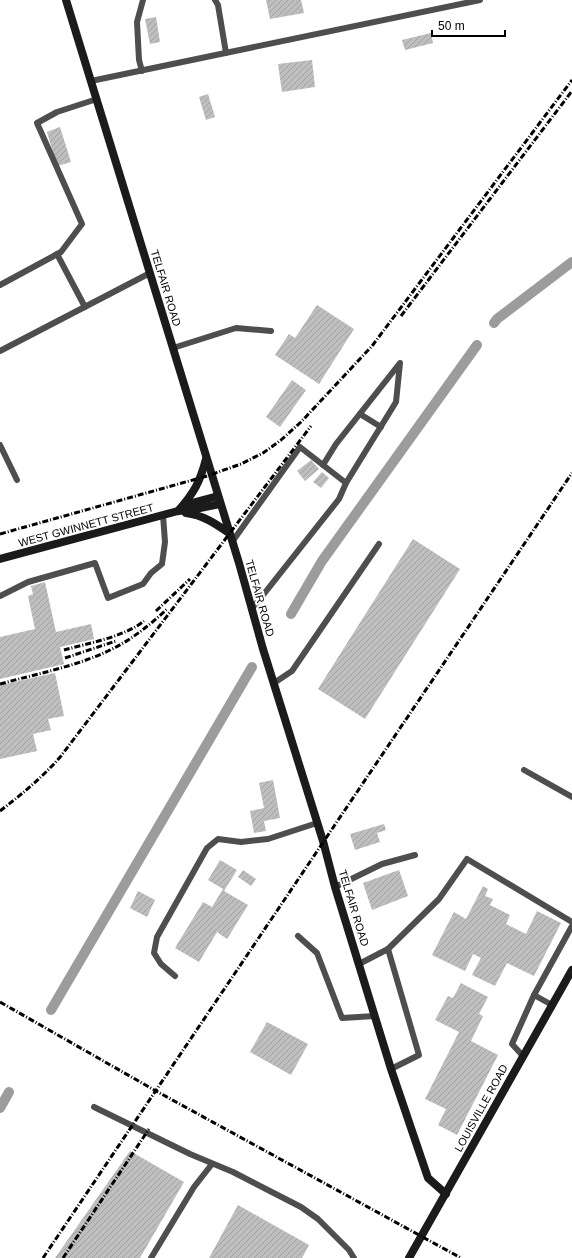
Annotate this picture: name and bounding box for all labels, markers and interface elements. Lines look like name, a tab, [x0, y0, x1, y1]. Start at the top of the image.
scale bar	[432, 12, 505, 38]
text: 50 m	[438, 19, 465, 33]
street label: TELFAIR ROAD	[149, 248, 183, 328]
street label: WEST GWINNETT STREET	[17, 501, 155, 549]
street label: TELFAIR ROAD	[243, 558, 277, 638]
street label: TELFAIR ROAD	[337, 868, 371, 948]
street label: LOUISVILLE ROAD	[452, 1062, 510, 1154]

